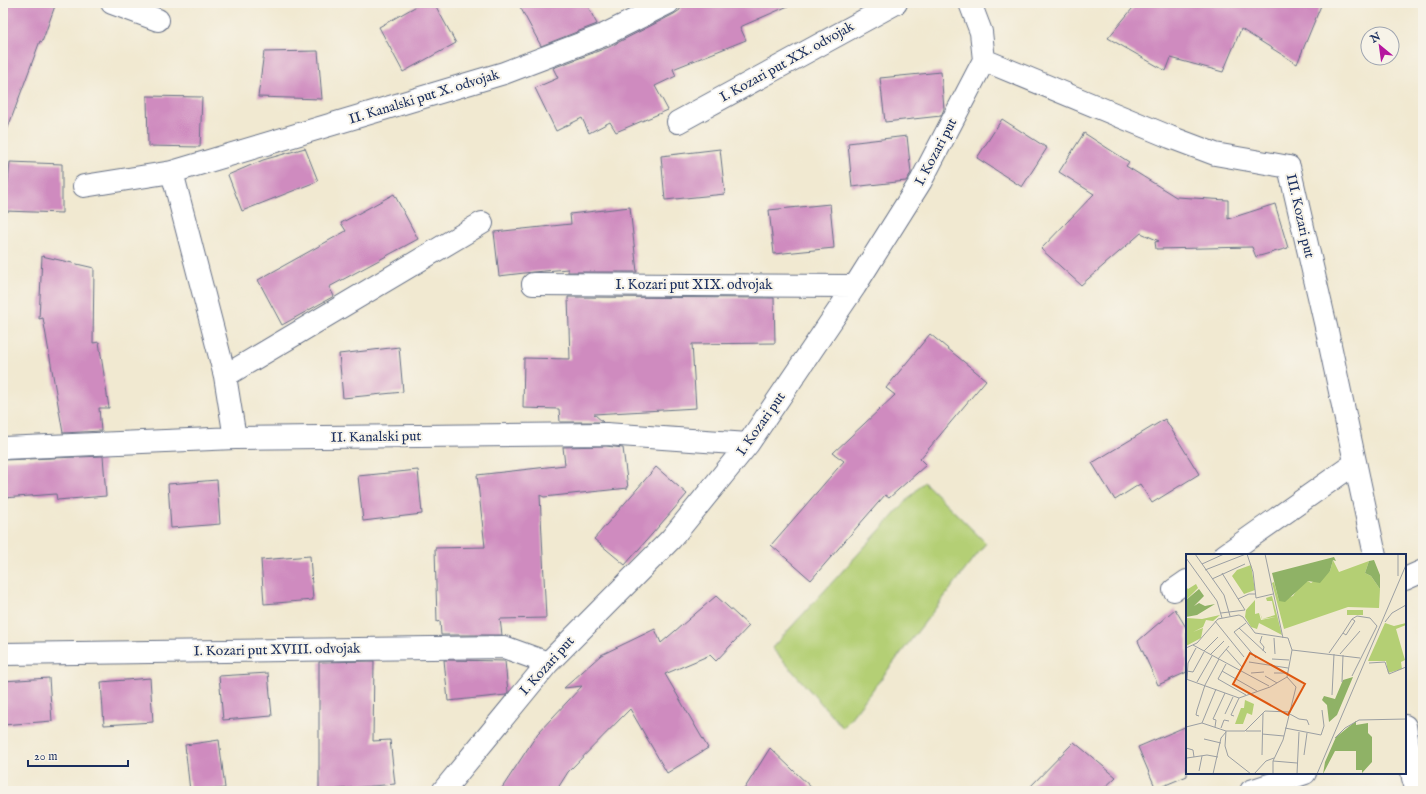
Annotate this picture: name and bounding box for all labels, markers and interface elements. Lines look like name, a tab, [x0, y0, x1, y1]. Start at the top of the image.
street label: I. Kozari put XX. odvojak	[717, 17, 858, 106]
north arrow	[1360, 26, 1400, 66]
text: N	[1367, 29, 1384, 47]
street label: II. Kanalski put X. odvojak	[347, 65, 502, 128]
street label: I. Kozari put	[911, 115, 961, 189]
street label: III. Kozari put	[1282, 172, 1318, 260]
street label: I. Kozari put XIX. odvojak	[616, 276, 773, 294]
street label: I. Kozari put	[732, 388, 790, 459]
street label: II. Kanalski put	[331, 427, 422, 447]
inset map	[1186, 554, 1406, 774]
street label: I. Kozari put	[516, 632, 578, 699]
street label: I. Kozari put XVIII. odvojak	[193, 640, 361, 660]
scale bar	[28, 742, 128, 768]
text: 20 m	[34, 749, 57, 764]

